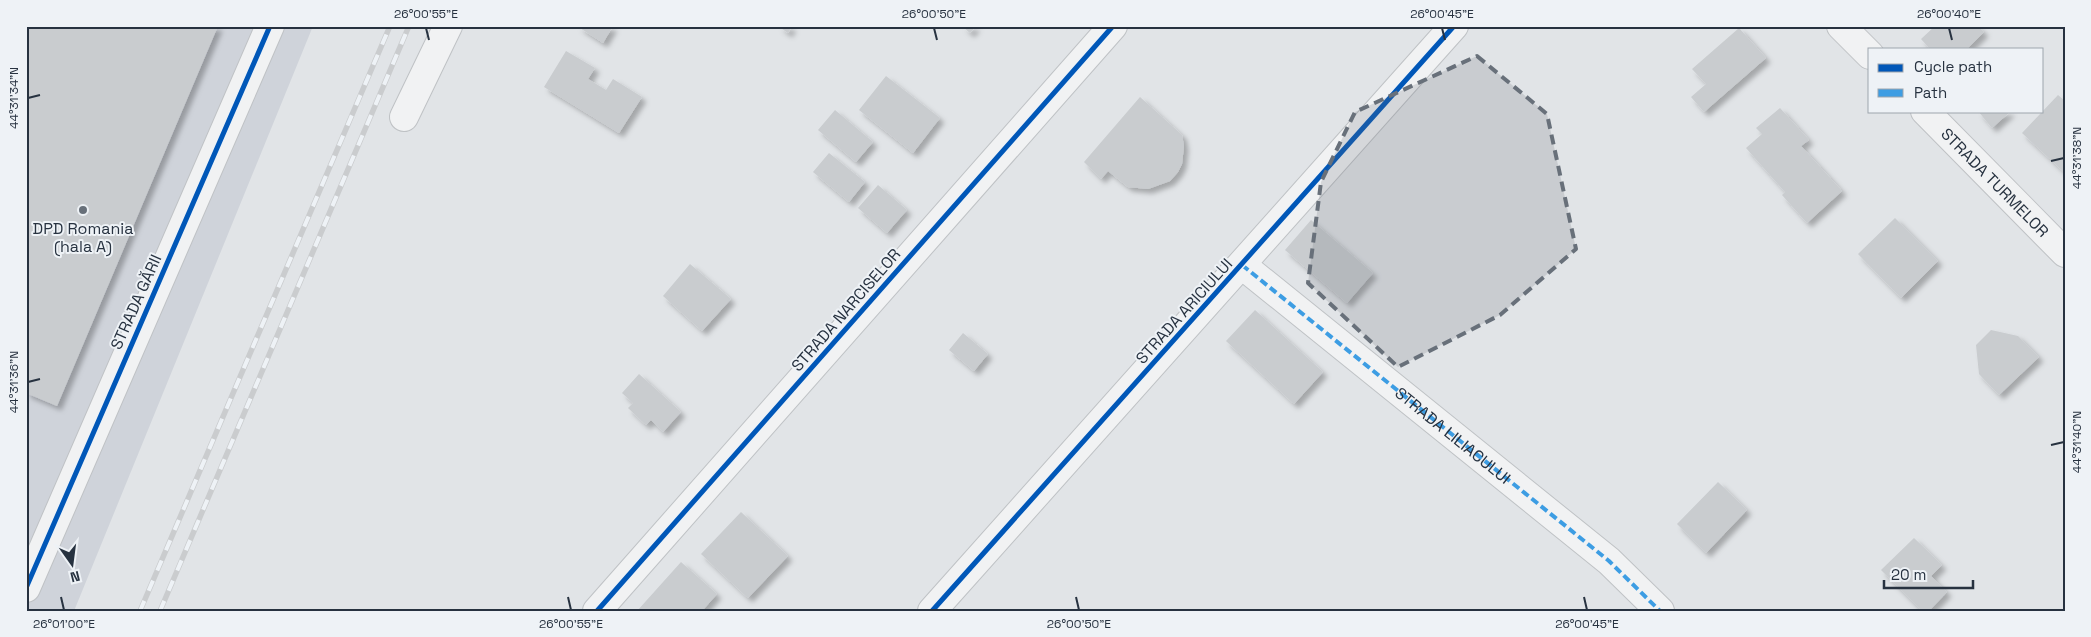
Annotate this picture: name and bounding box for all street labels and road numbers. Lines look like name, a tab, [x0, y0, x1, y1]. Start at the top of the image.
street label: STRADA TURMELOR	[1937, 123, 2054, 241]
street label: STRADA NARCISELOR	[787, 244, 905, 376]
street label: STRADA GĂRII	[106, 251, 166, 353]
street label: STRADA ARICIULUI	[1131, 254, 1237, 368]
street label: STRADA LILIACULUI	[1391, 382, 1515, 488]

